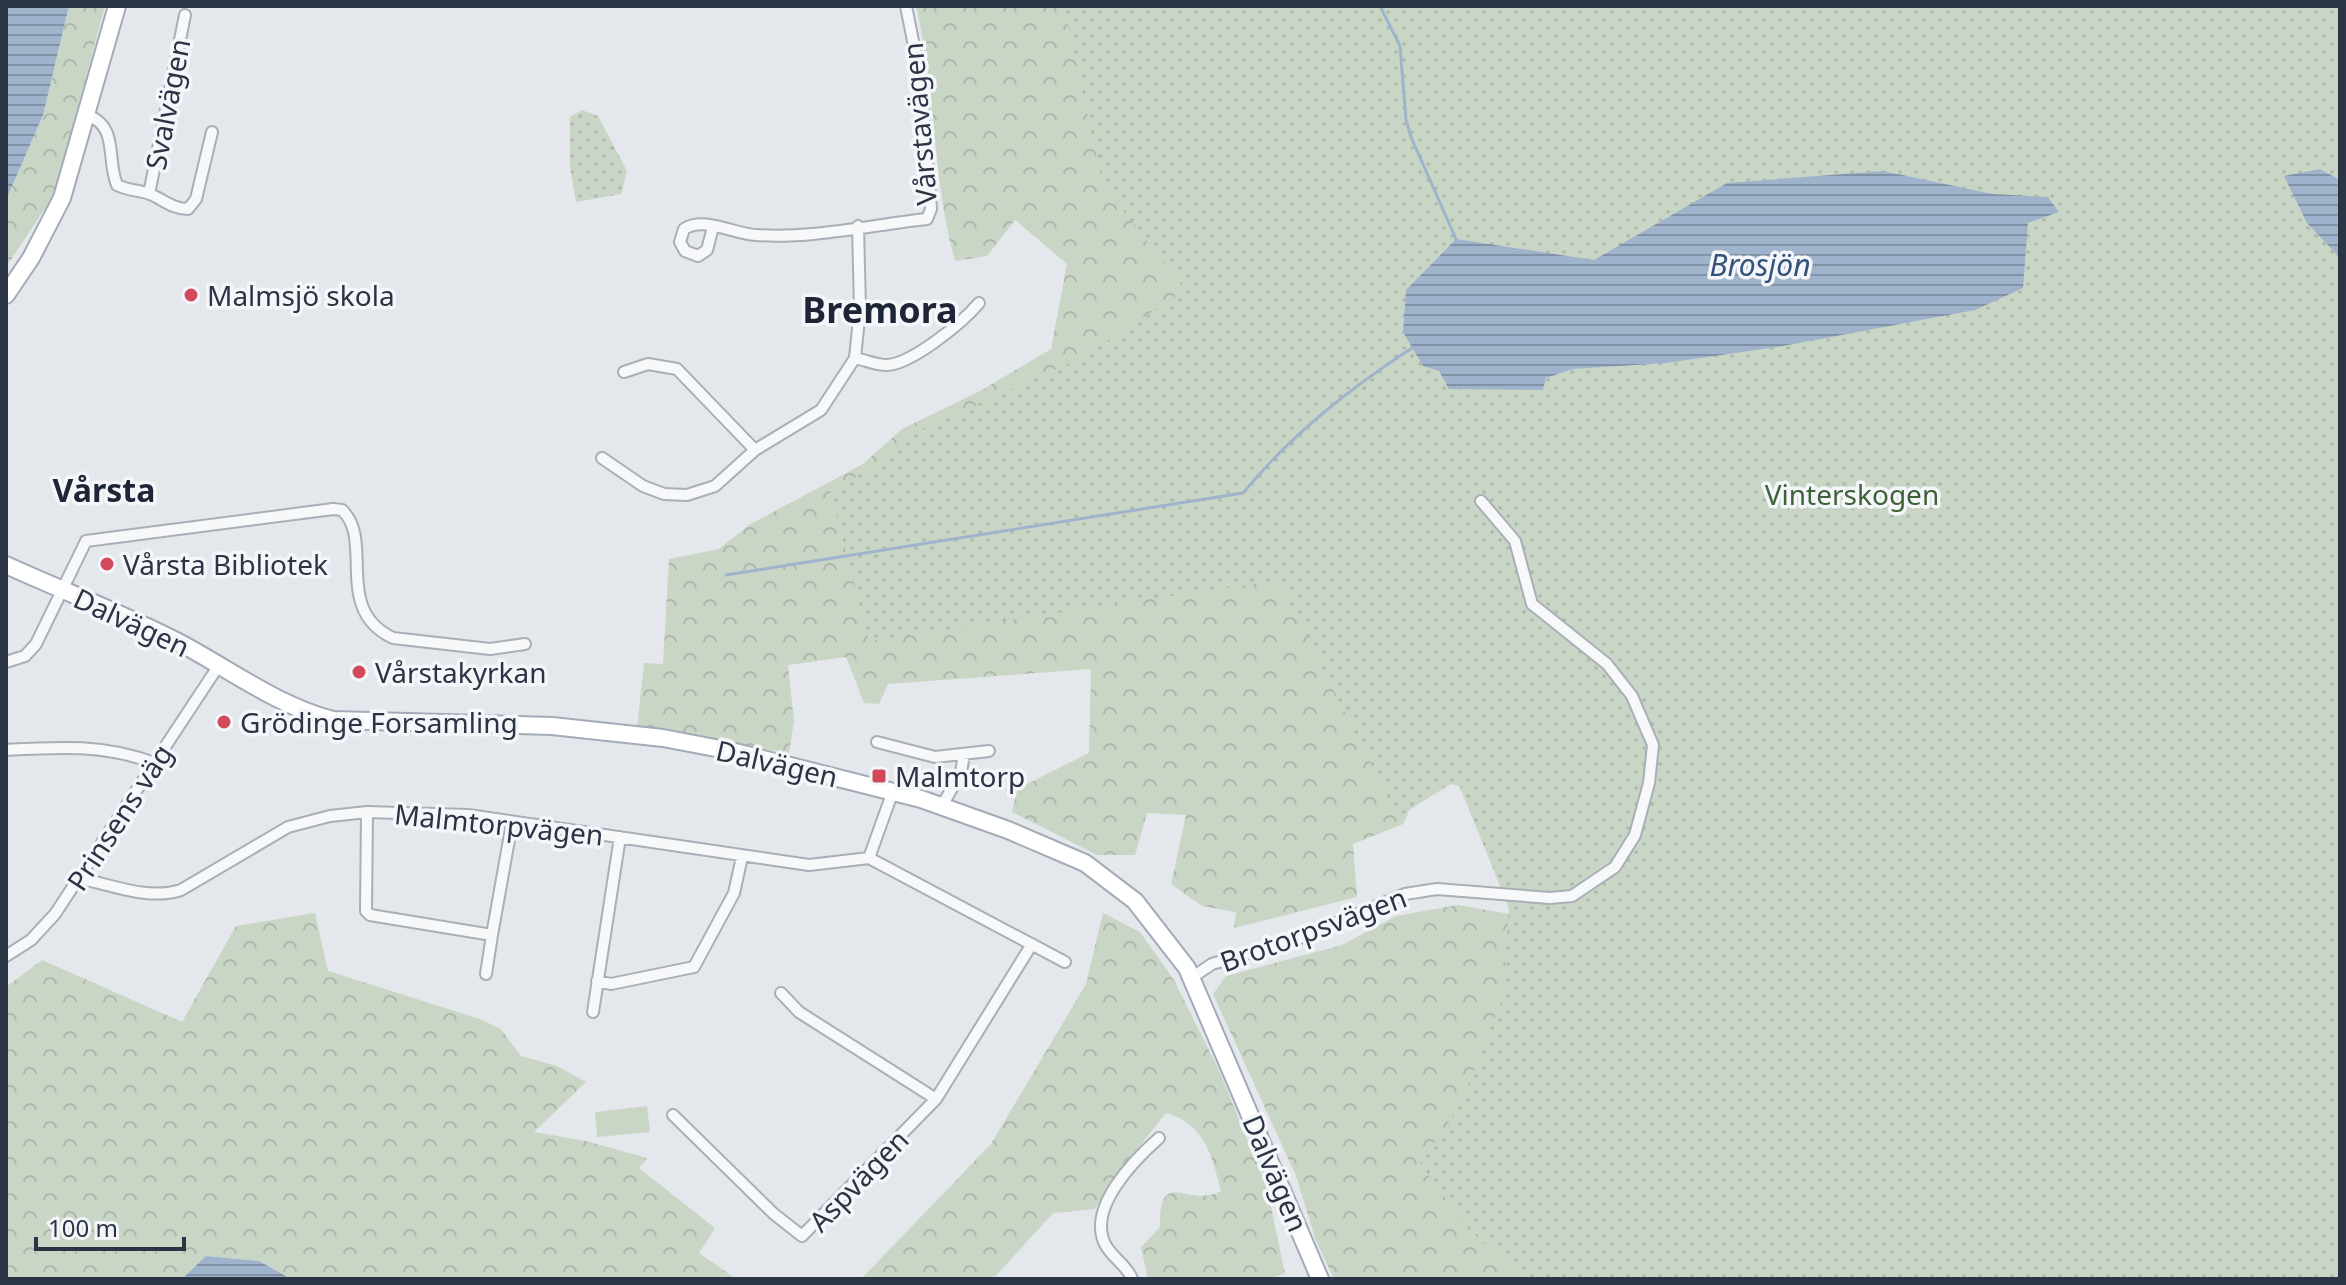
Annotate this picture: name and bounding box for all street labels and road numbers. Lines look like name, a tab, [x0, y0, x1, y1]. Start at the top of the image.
street label: Svalvägen	[136, 35, 198, 173]
street label: Vårstavägen	[893, 41, 945, 207]
street label: Dalvägen	[68, 579, 196, 665]
street label: Dalvägen	[712, 731, 842, 795]
street label: Prinsens väg	[57, 736, 181, 898]
street label: Malmtorpvägen	[393, 794, 605, 854]
street label: Brotorpsvägen	[1215, 878, 1411, 980]
street label: Dalvägen	[1234, 1109, 1318, 1237]
street label: Aspvägen	[800, 1121, 916, 1239]

